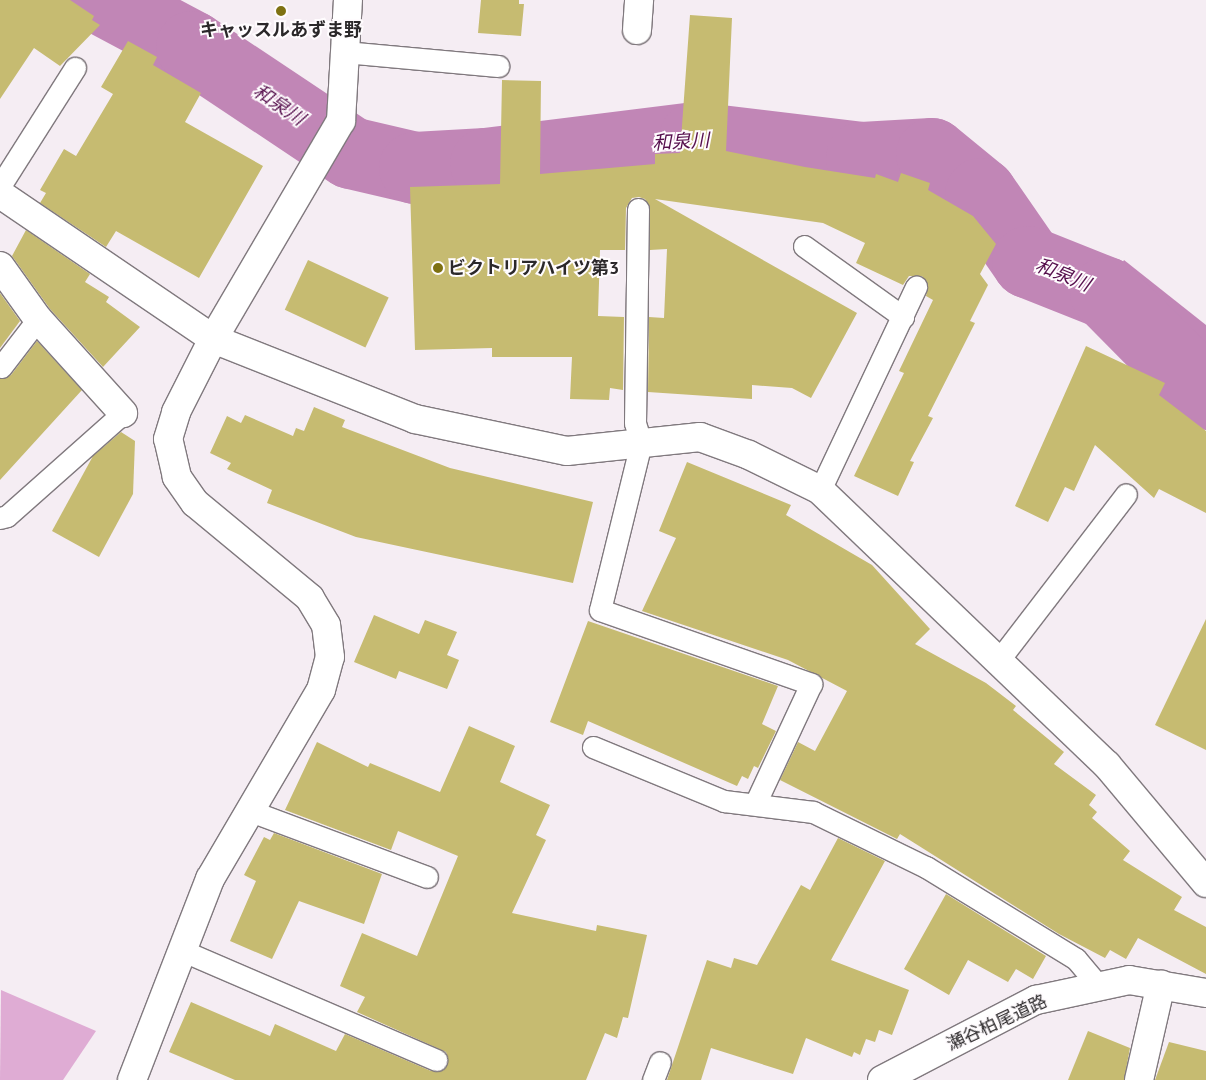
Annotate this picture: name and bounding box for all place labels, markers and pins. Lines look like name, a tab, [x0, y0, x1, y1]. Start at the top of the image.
marker: キャッスルあずま野	[275, 5, 287, 17]
place label: キャッスルあずま野	[200, 19, 362, 41]
place label: ビクトリアハイツ第3	[448, 257, 620, 279]
marker: ビクトリアハイツ第3	[432, 262, 444, 274]

